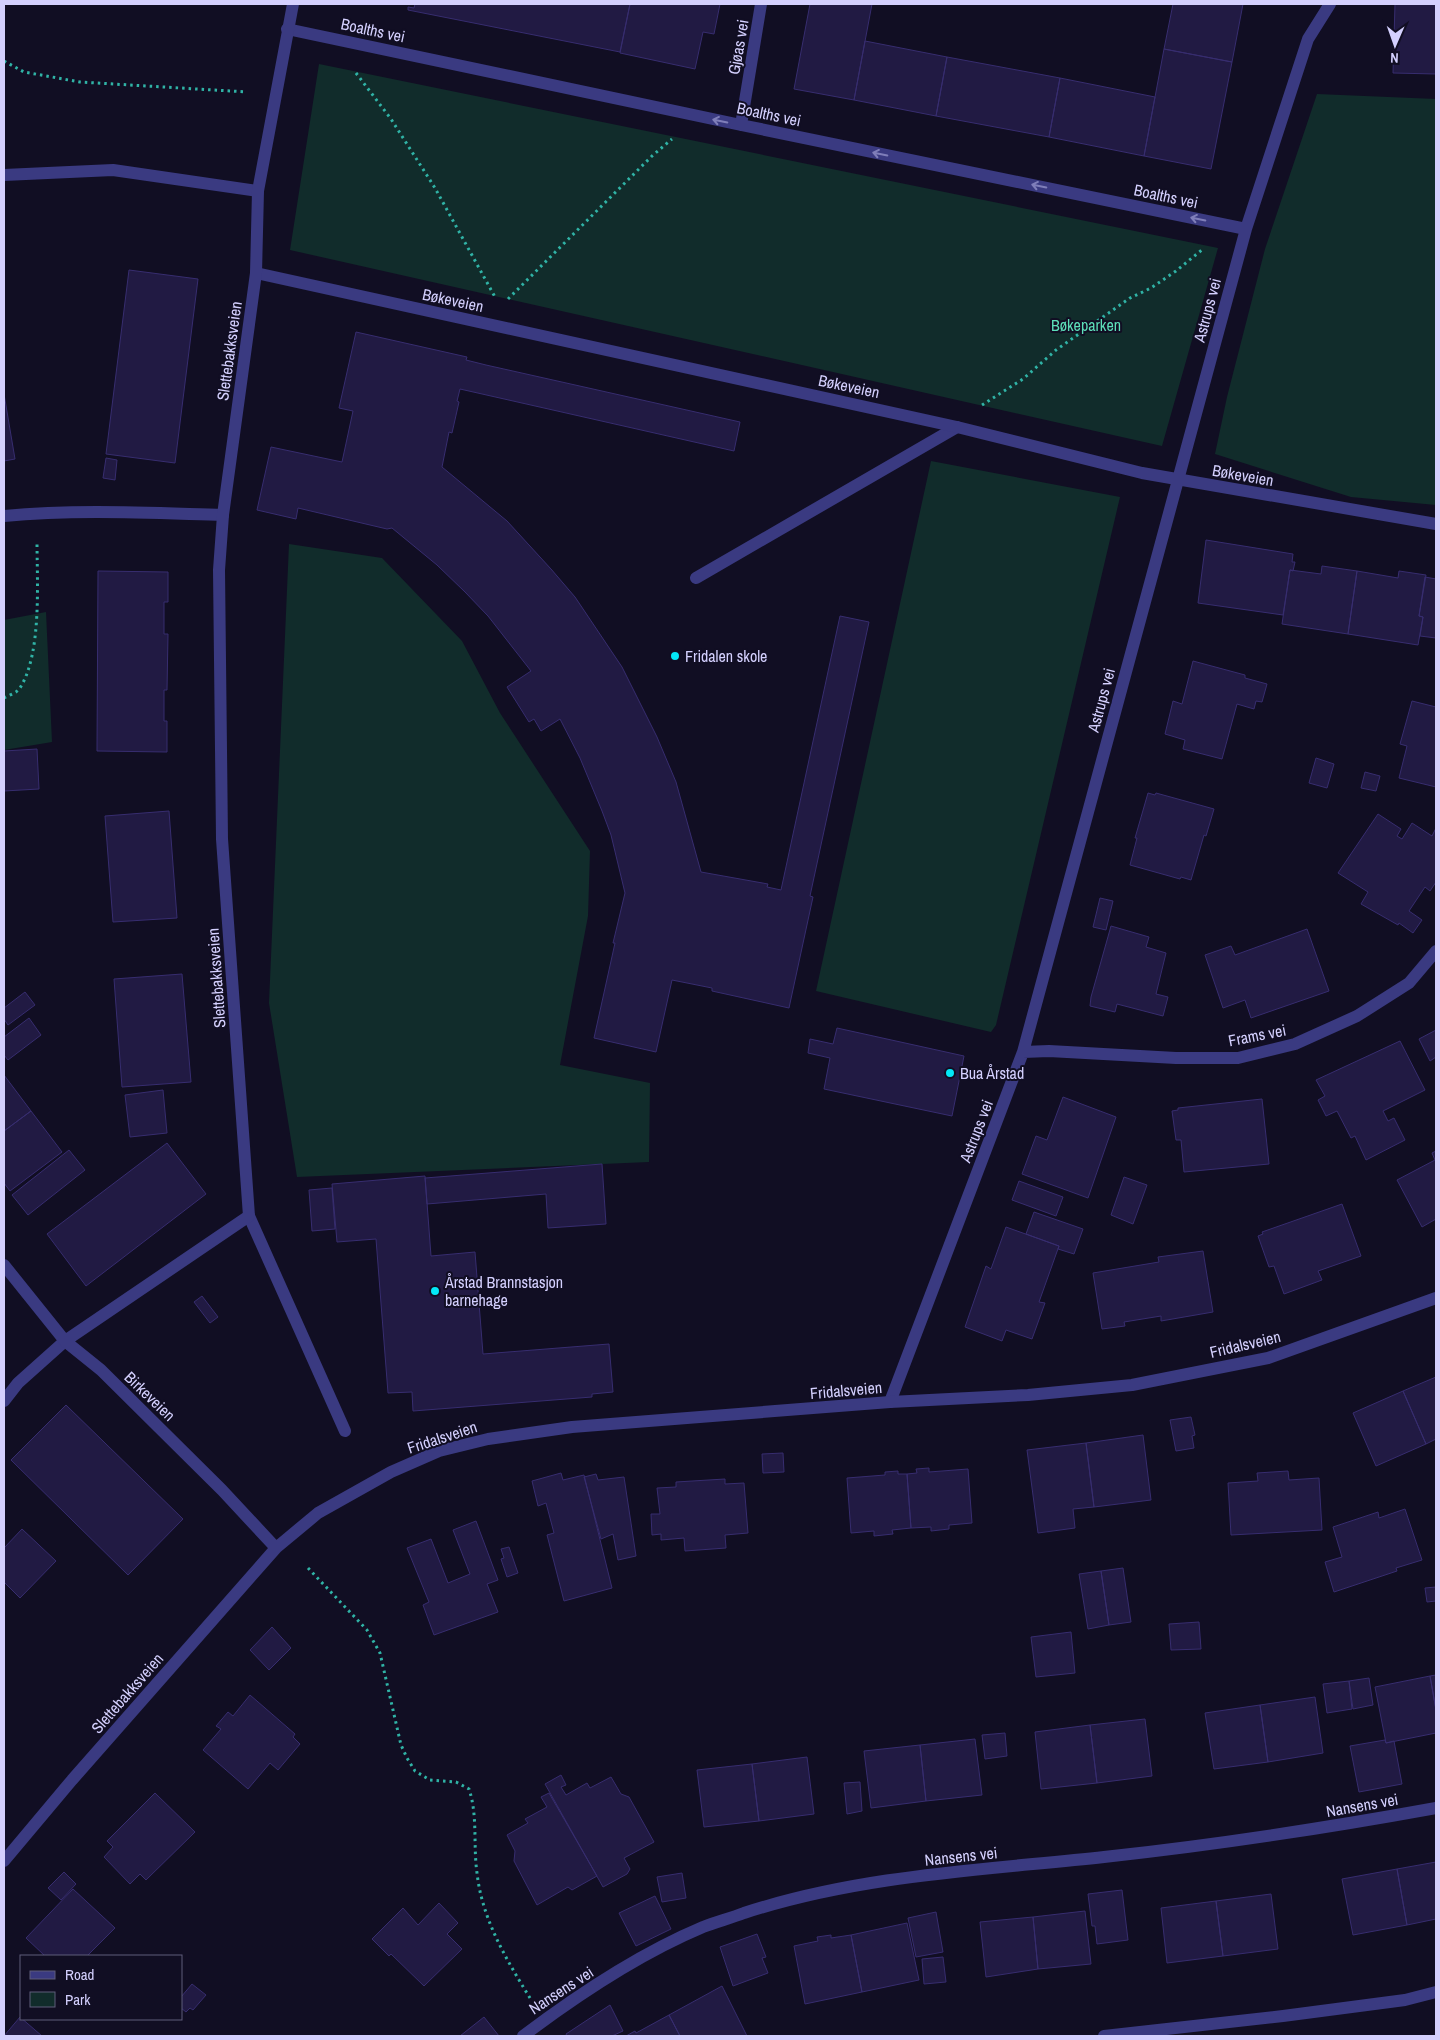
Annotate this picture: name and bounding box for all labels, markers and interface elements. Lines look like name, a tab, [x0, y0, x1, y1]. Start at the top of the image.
street label: Boalths vei	[339, 12, 407, 48]
street label: Gjøas vei	[722, 18, 754, 76]
north arrow	[1370, 20, 1420, 70]
text: N	[1390, 49, 1399, 67]
street label: Boalths vei	[735, 96, 803, 132]
one-way arrow	[713, 116, 729, 125]
one-way arrow	[872, 148, 888, 158]
street label: Boalths vei	[1132, 178, 1200, 214]
one-way arrow	[1031, 181, 1047, 190]
one-way arrow	[1190, 213, 1206, 223]
street label: Astrups vei	[1188, 275, 1226, 346]
street label: Bøkeveien	[420, 283, 486, 317]
street label: Slettebakksveien	[211, 300, 247, 402]
park label: Bøkeparken	[1051, 314, 1121, 336]
street label: Bøkeveien	[816, 369, 882, 403]
street label: Bøkeveien	[1211, 459, 1275, 491]
place label: Fridalen skole	[685, 645, 767, 667]
marker: Fridalen skole	[669, 650, 681, 662]
street label: Astrups vei	[1082, 665, 1120, 736]
street label: Slettebakksveien	[202, 927, 230, 1029]
street label: Frams vei	[1226, 1019, 1288, 1051]
place label: Bua Årstad	[960, 1062, 1024, 1084]
marker: Bua Årstad	[944, 1067, 956, 1079]
street label: Astrups vei	[954, 1096, 998, 1167]
place label: Årstad Brannstasjon barnehage	[444, 1271, 563, 1311]
marker: Årstad Brannstasjon barnehage	[429, 1285, 441, 1297]
street label: Fridalsveien	[1207, 1325, 1283, 1363]
street label: Birkeveien	[120, 1366, 180, 1426]
street label: Fridalsveien	[809, 1376, 883, 1404]
street label: Fridalsveien	[404, 1415, 480, 1459]
street label: Slettebakksveien	[86, 1648, 168, 1738]
street label: Nansens vei	[1324, 1788, 1400, 1822]
street label: Nansens vei	[924, 1841, 998, 1871]
legend	[20, 1955, 182, 2020]
street label: Nansens vei	[524, 1961, 598, 2019]
text: Road	[65, 1964, 94, 1985]
text: Park	[65, 1989, 91, 2010]

